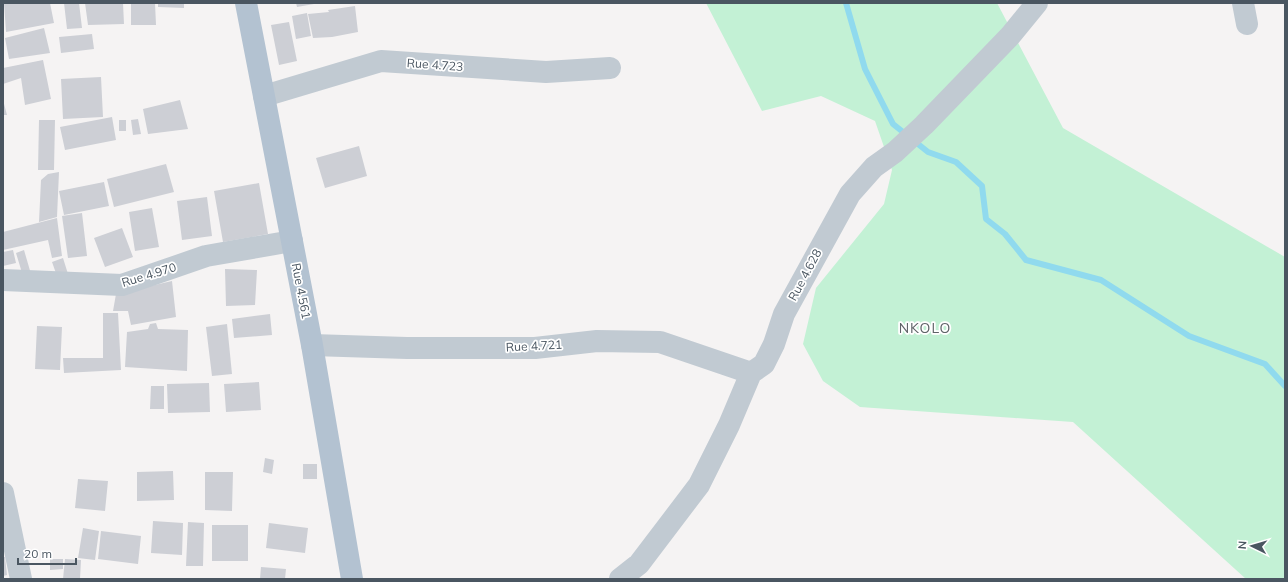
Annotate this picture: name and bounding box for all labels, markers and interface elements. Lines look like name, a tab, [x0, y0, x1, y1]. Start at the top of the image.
street label: Rue 4.723	[406, 55, 464, 74]
street label: Rue 4.628	[785, 246, 824, 303]
street label: Rue 4.970	[120, 259, 178, 290]
street label: Rue 4.561	[289, 262, 314, 320]
district label: NKOLO	[899, 319, 951, 337]
street label: Rue 4.721	[505, 337, 563, 354]
north arrow	[1232, 526, 1272, 566]
scale bar	[18, 540, 76, 566]
text: N	[1235, 540, 1249, 550]
text: 20 m	[24, 546, 52, 561]

